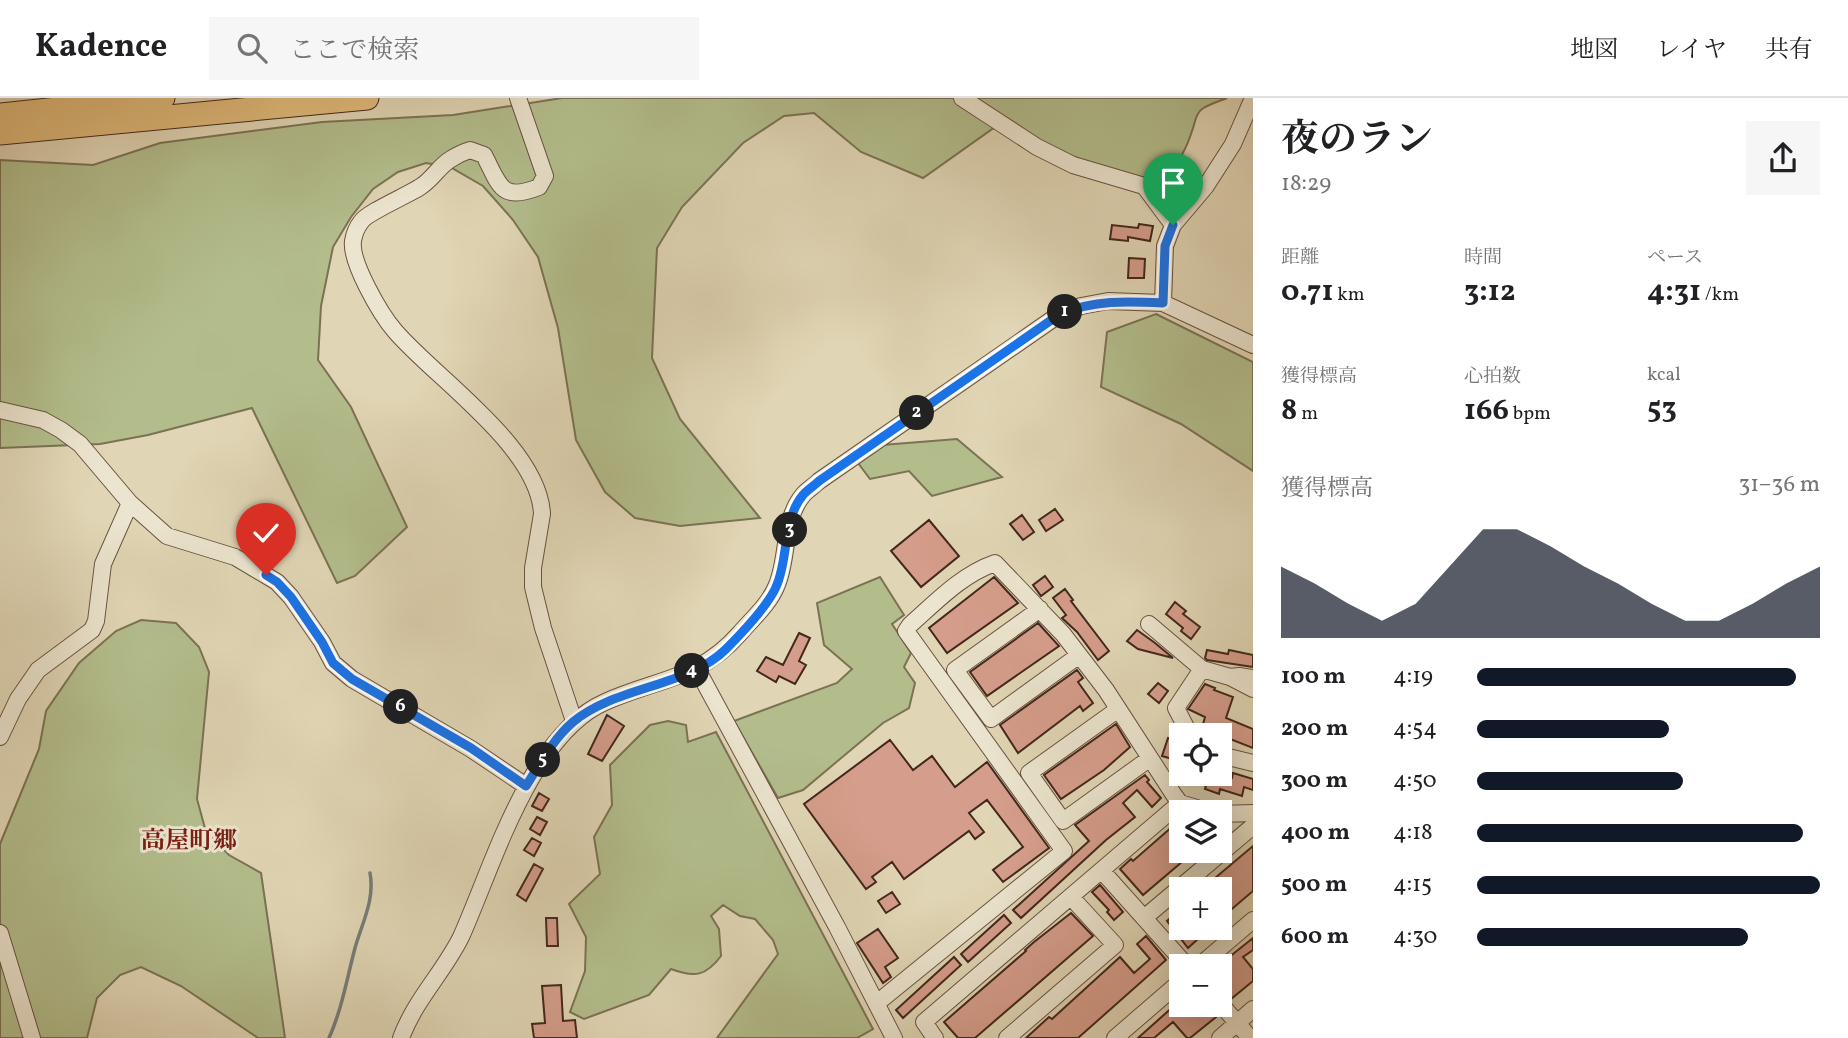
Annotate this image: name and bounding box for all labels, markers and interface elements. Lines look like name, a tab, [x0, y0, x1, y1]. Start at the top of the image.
search box	[209, 17, 699, 80]
text: Kadence	[35, 25, 167, 71]
icon: search	[233, 29, 271, 67]
text: ここで検索	[289, 33, 419, 69]
text: 地図	[1570, 34, 1618, 68]
text: レイヤ	[1656, 34, 1727, 68]
text: 共有	[1765, 34, 1813, 68]
text: 夜のラン	[1281, 115, 1433, 168]
button: share	[1746, 121, 1820, 195]
pin	[1143, 153, 1203, 225]
icon: arrive	[1154, 164, 1192, 202]
text: 18:29	[1281, 168, 1331, 200]
text: 距離	[1281, 245, 1319, 271]
text: 時間	[1464, 245, 1502, 271]
text: ペース	[1647, 245, 1703, 271]
text: 0.71	[1281, 271, 1334, 313]
text: 3:12	[1464, 271, 1515, 313]
text: 4:31	[1647, 271, 1701, 313]
text: km	[1334, 282, 1364, 308]
text: /km	[1701, 282, 1739, 308]
pin: 1	[1048, 294, 1082, 330]
text: 1	[1061, 298, 1068, 324]
text: kcal	[1647, 362, 1681, 388]
text: 獲得標高	[1281, 364, 1357, 390]
text: 心拍数	[1464, 364, 1521, 390]
text: 53	[1647, 388, 1677, 430]
text: 8	[1281, 390, 1297, 432]
text: 166	[1464, 390, 1509, 432]
pin: 2	[900, 396, 934, 430]
text: 2	[912, 399, 921, 425]
text: m	[1297, 401, 1318, 427]
text: bpm	[1509, 401, 1551, 427]
text: 31–36 m	[1739, 469, 1820, 501]
text: 獲得標高	[1281, 473, 1373, 505]
pin	[236, 503, 296, 575]
pin: 3	[772, 512, 808, 548]
icon: check	[247, 514, 285, 552]
text: 3	[785, 516, 794, 542]
pin: 4	[674, 654, 710, 688]
text: 4	[686, 657, 697, 683]
text: 100 m	[1281, 661, 1346, 693]
text: 4:19	[1393, 661, 1433, 693]
pin: 6	[384, 690, 418, 724]
text: 6	[395, 693, 406, 719]
text: 200 m	[1281, 713, 1348, 745]
text: 4:54	[1393, 713, 1437, 745]
map controls	[1169, 723, 1232, 1017]
button: locate	[1169, 723, 1232, 786]
pin: 5	[526, 742, 560, 778]
text: 5	[538, 746, 547, 772]
text: 300 m	[1281, 765, 1348, 797]
text: 4:50	[1393, 765, 1437, 797]
button: layers	[1169, 800, 1232, 863]
text: 400 m	[1281, 817, 1350, 849]
text: 4:18	[1393, 817, 1433, 849]
district label: 高屋町郷	[141, 825, 237, 859]
text: 500 m	[1281, 869, 1347, 901]
text: 4:15	[1393, 869, 1432, 901]
button: +	[1169, 877, 1232, 940]
text: 600 m	[1281, 921, 1349, 953]
text: 4:30	[1393, 921, 1437, 953]
button: −	[1169, 954, 1232, 1017]

